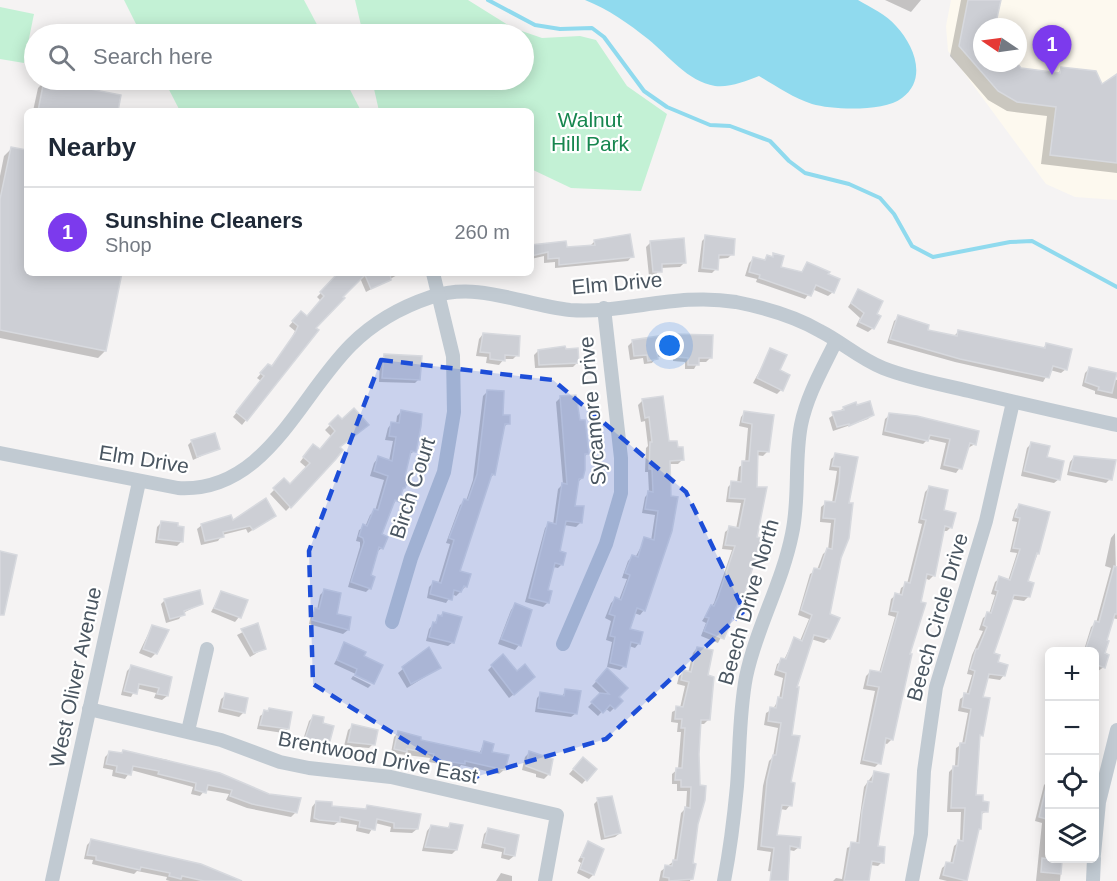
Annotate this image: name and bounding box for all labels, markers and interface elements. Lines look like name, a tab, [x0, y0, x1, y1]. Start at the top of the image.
north arrow	[973, 18, 1027, 72]
search box	[24, 24, 534, 90]
pin: 1	[1032, 26, 1072, 75]
icon: search	[45, 41, 78, 74]
text: Search here	[93, 44, 213, 69]
park label: Walnut Hill Park	[551, 108, 630, 155]
text: Nearby	[48, 132, 136, 162]
text: Sunshine Cleaners	[105, 208, 303, 233]
text: 1	[62, 221, 73, 243]
text: 260 m	[454, 221, 510, 243]
text: Shop	[105, 234, 152, 256]
street label: Elm Drive	[571, 268, 663, 298]
your location	[655, 331, 684, 360]
street label: Sycamore Drive	[574, 336, 610, 486]
street label: Birch Court	[385, 434, 439, 541]
street label: Elm Drive	[97, 441, 191, 477]
street label: Beech Drive North	[713, 516, 783, 688]
street label: Beech Circle Drive	[902, 530, 972, 704]
street label: West Oliver Avenue	[45, 585, 105, 769]
map controls	[1045, 647, 1099, 863]
button: +	[1045, 647, 1099, 701]
button: −	[1045, 701, 1099, 755]
street label: Brentwood Drive East	[276, 726, 480, 788]
button: locate	[1045, 755, 1099, 809]
button: layers	[1045, 809, 1099, 863]

